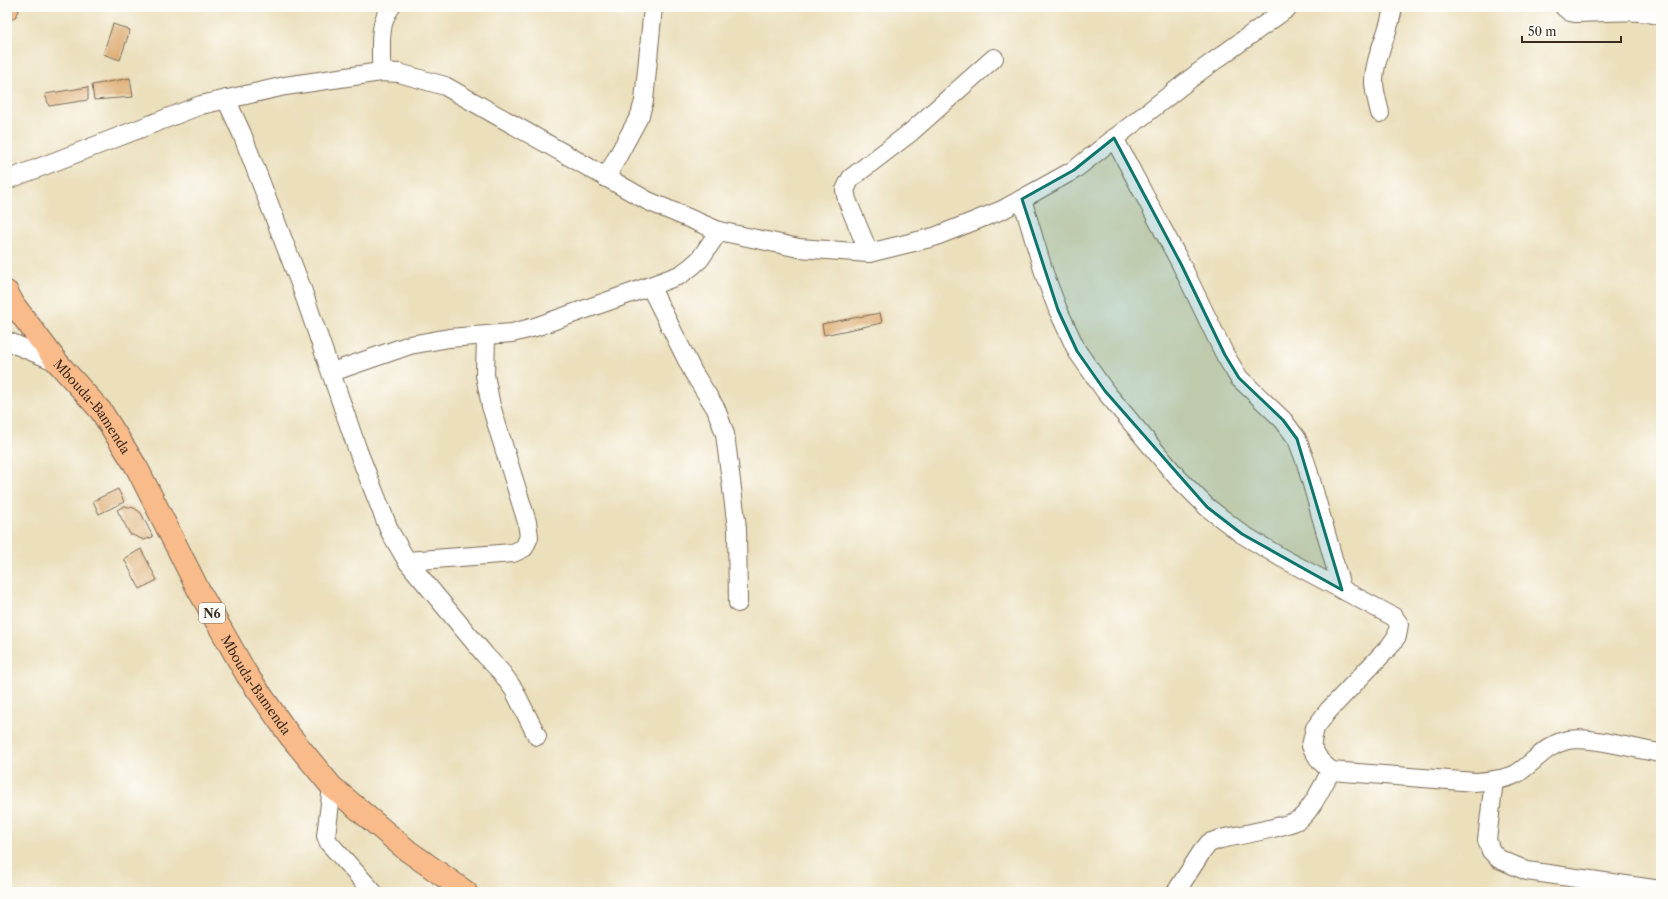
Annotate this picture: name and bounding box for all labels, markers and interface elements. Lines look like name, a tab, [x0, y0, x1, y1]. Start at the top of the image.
scale bar	[1522, 18, 1621, 44]
text: 50 m	[1528, 24, 1557, 39]
street label: Mbouda-Bamenda	[50, 356, 134, 457]
road number: N6	[199, 603, 225, 623]
street label: Mbouda-Bamenda	[218, 632, 295, 738]

